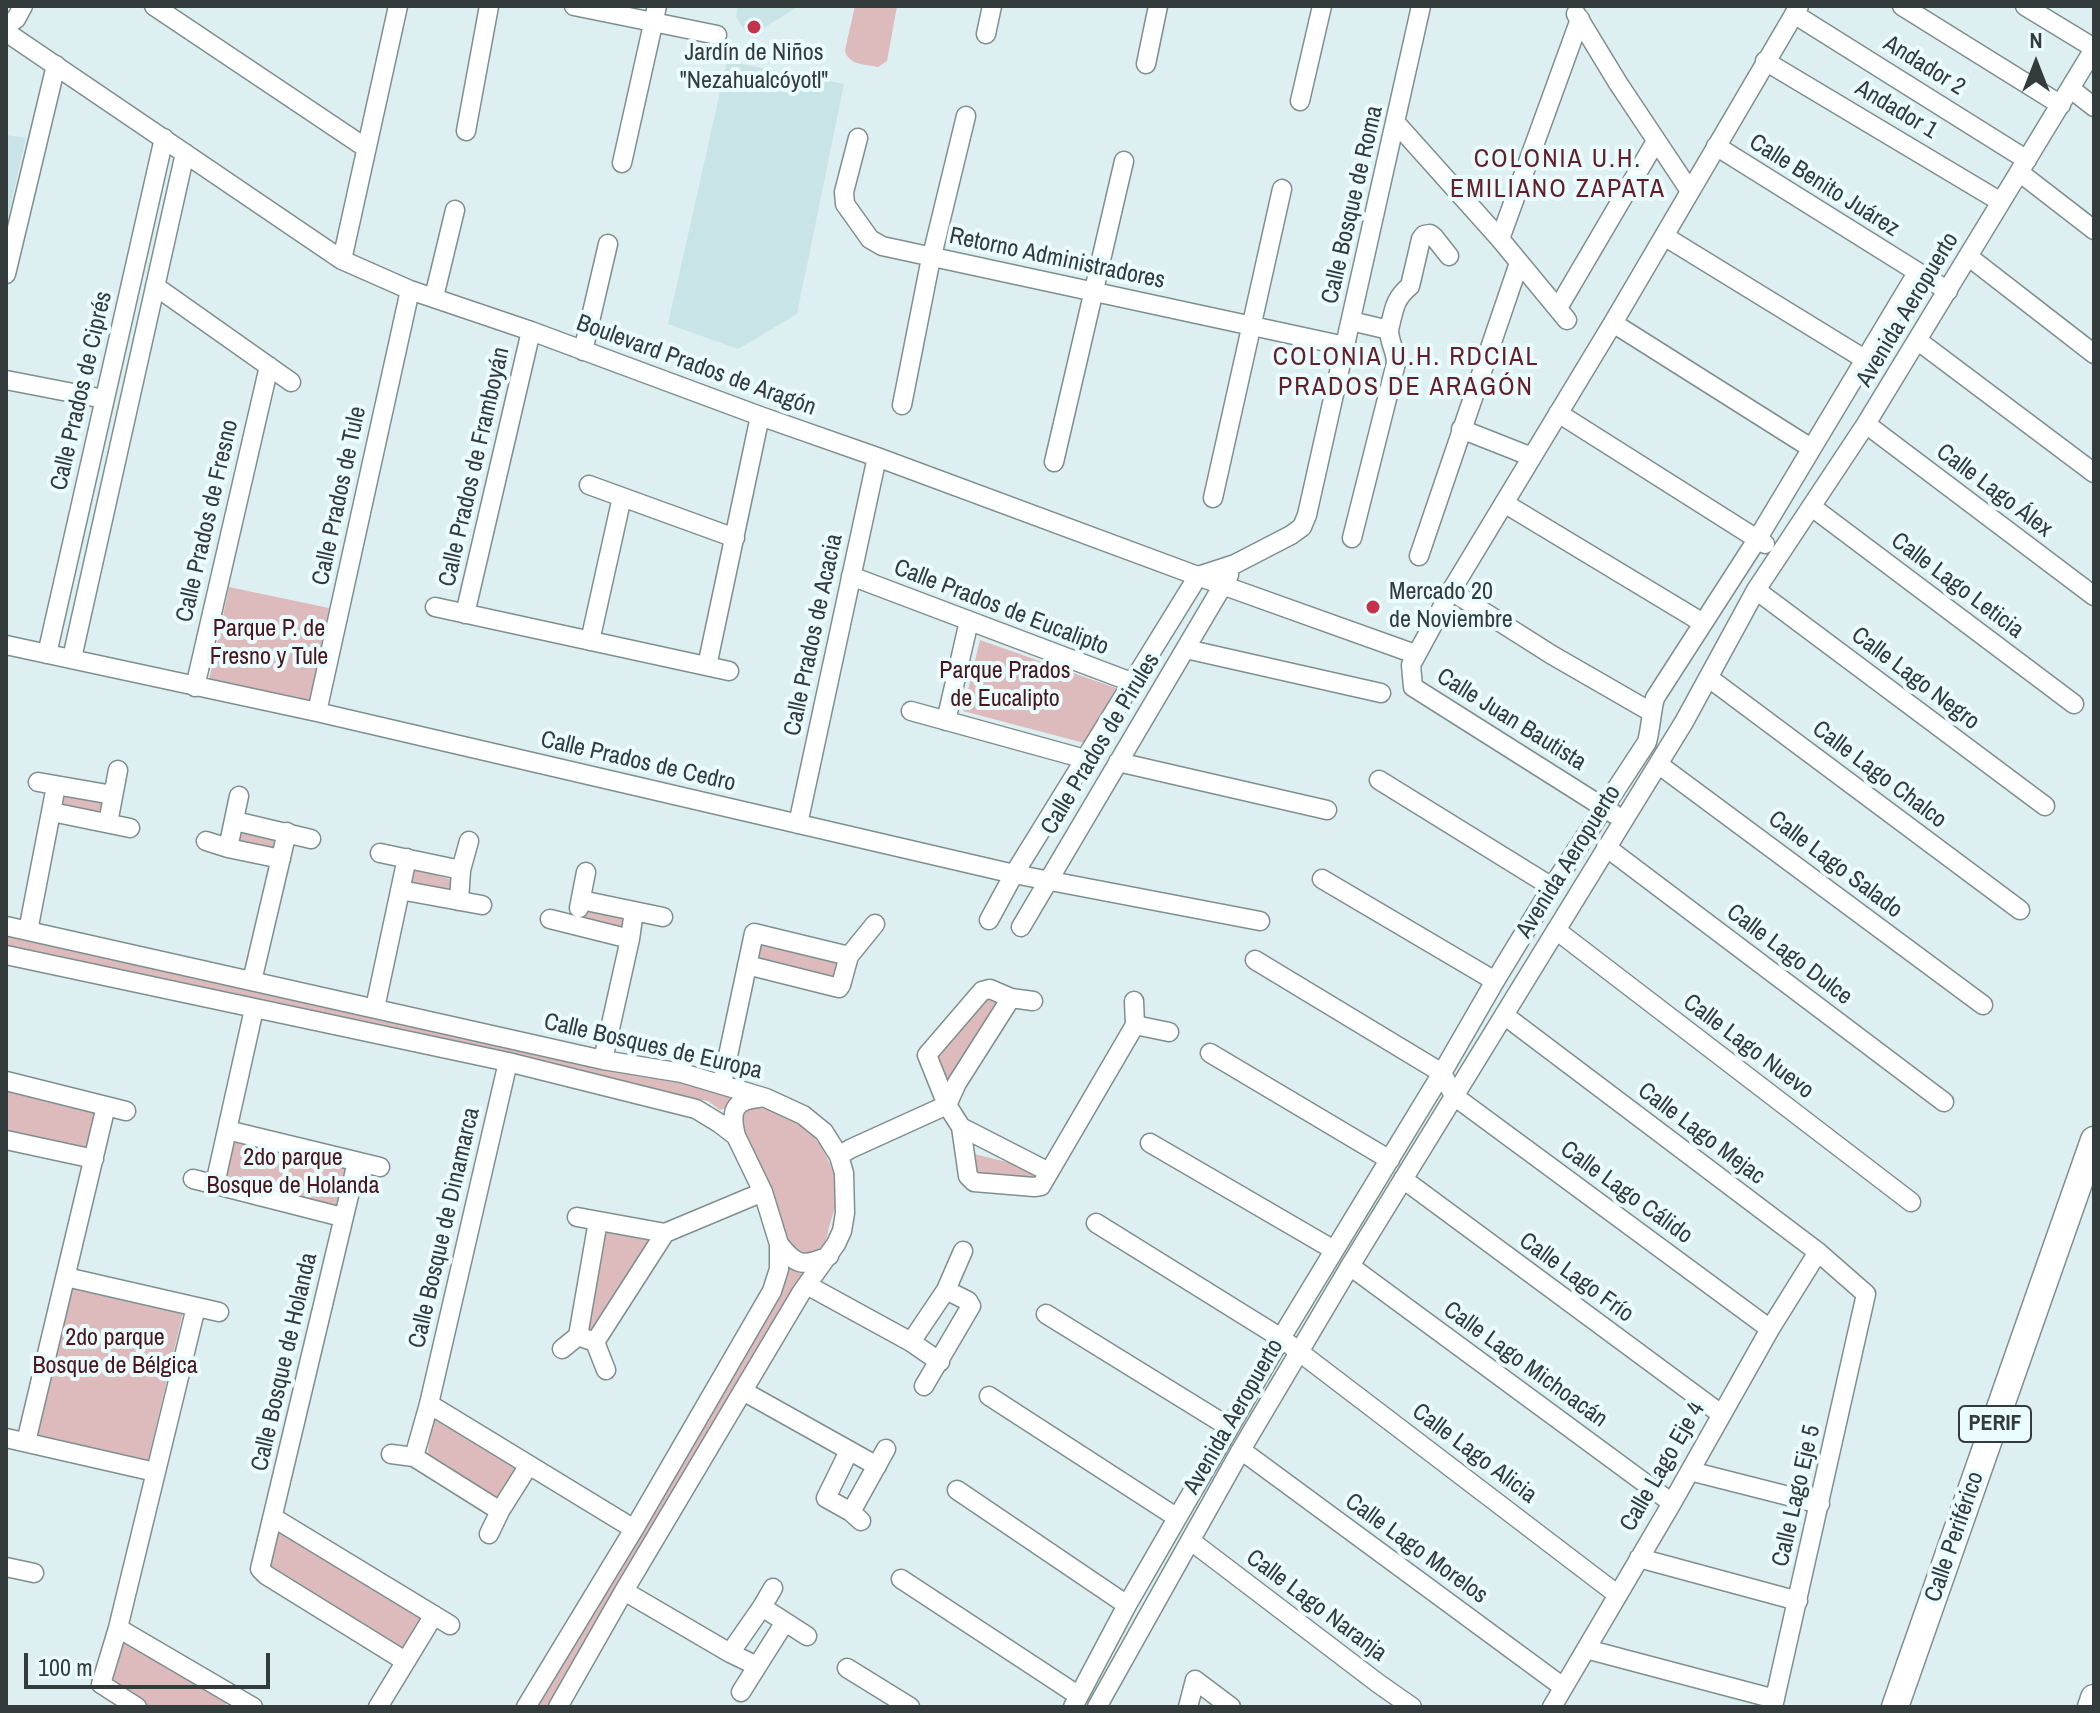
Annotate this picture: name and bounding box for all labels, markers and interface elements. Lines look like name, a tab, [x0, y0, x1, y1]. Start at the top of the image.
marker: Jardín de Niños "Nezahualcóyotl"	[745, 18, 763, 36]
north arrow	[1996, 24, 2076, 104]
text: N	[2029, 25, 2043, 55]
street label: Andador 2	[1878, 30, 1970, 102]
place label: Jardín de Niños "Nezahualcóyotl"	[680, 40, 828, 96]
street label: Andador 1	[1850, 74, 1942, 146]
street label: Calle Bosque de Roma	[1316, 103, 1390, 307]
street label: Calle Benito Juárez	[1744, 128, 1904, 244]
district label: COLONIA U.H. EMILIANO ZAPATA	[1450, 144, 1666, 206]
street label: Retorno Administradores	[946, 222, 1168, 296]
street label: Avenida Aeropuerto	[1851, 228, 1965, 392]
street label: Calle Prados de Ciprés	[45, 289, 119, 493]
street label: Boulevard Prados de Aragón	[572, 309, 820, 423]
district label: COLONIA U.H. RDCIAL PRADOS DE ARAGÓN	[1273, 342, 1539, 404]
street label: Calle Prados de Framboyán	[433, 344, 517, 590]
street label: Calle Prados de Tule	[307, 404, 373, 588]
street label: Calle Prados de Fresno	[171, 417, 245, 625]
street label: Calle Lago Álex	[1930, 438, 2058, 544]
street label: Calle Lago Leticia	[1885, 527, 2029, 645]
street label: Calle Prados de Acacia	[779, 531, 849, 739]
street label: Calle Prados de Eucalipto	[890, 554, 1112, 662]
place label: Mercado 20 de Noviembre	[1389, 579, 1513, 635]
marker: Mercado 20 de Noviembre	[1364, 598, 1382, 616]
park label: Parque P. de Fresno y Tule	[210, 616, 328, 672]
street label: Calle Lago Negro	[1845, 621, 1985, 737]
street label: Calle Prados de Pirules	[1035, 648, 1167, 840]
park label: Parque Prados de Eucalipto	[939, 658, 1071, 714]
street label: Calle Juan Bautista	[1431, 663, 1591, 777]
street label: Calle Lago Chalco	[1806, 715, 1952, 835]
street label: Calle Prados de Cedro	[538, 726, 738, 798]
street label: Avenida Aeropuerto	[1510, 780, 1628, 944]
street label: Calle Lago Salado	[1762, 805, 1908, 925]
street label: Calle Lago Dulce	[1720, 898, 1858, 1012]
street label: Calle Lago Nuevo	[1677, 988, 1819, 1106]
street label: Calle Bosques de Europa	[541, 1008, 765, 1086]
street label: Calle Lago Mejac	[1632, 1077, 1770, 1191]
street label: Calle Bosque de Dinamarca	[403, 1105, 487, 1351]
street label: Calle Lago Cálido	[1554, 1135, 1698, 1251]
park label: 2do parque Bosque de Holanda	[207, 1145, 379, 1201]
street label: Calle Lago Frío	[1513, 1227, 1639, 1329]
street label: Calle Bosque de Holanda	[246, 1250, 324, 1474]
street label: Calle Lago Michoacán	[1437, 1296, 1613, 1434]
park label: 2do parque Bosque de Bélgica	[32, 1325, 198, 1381]
street label: Avenida Aeropuerto	[1178, 1334, 1290, 1500]
street label: Calle Lago Eje 4	[1614, 1397, 1712, 1537]
street label: Calle Lago Alicia	[1406, 1398, 1542, 1510]
road number: PERIF	[1959, 1406, 2031, 1442]
street label: Calle Lago Eje 5	[1767, 1422, 1827, 1570]
street label: Calle Periférico	[1919, 1468, 1991, 1606]
street label: Calle Lago Morelos	[1339, 1488, 1493, 1610]
street label: Calle Lago Naranja	[1240, 1544, 1392, 1668]
scale bar	[28, 1637, 274, 1687]
text: 100 m	[38, 1651, 93, 1683]

